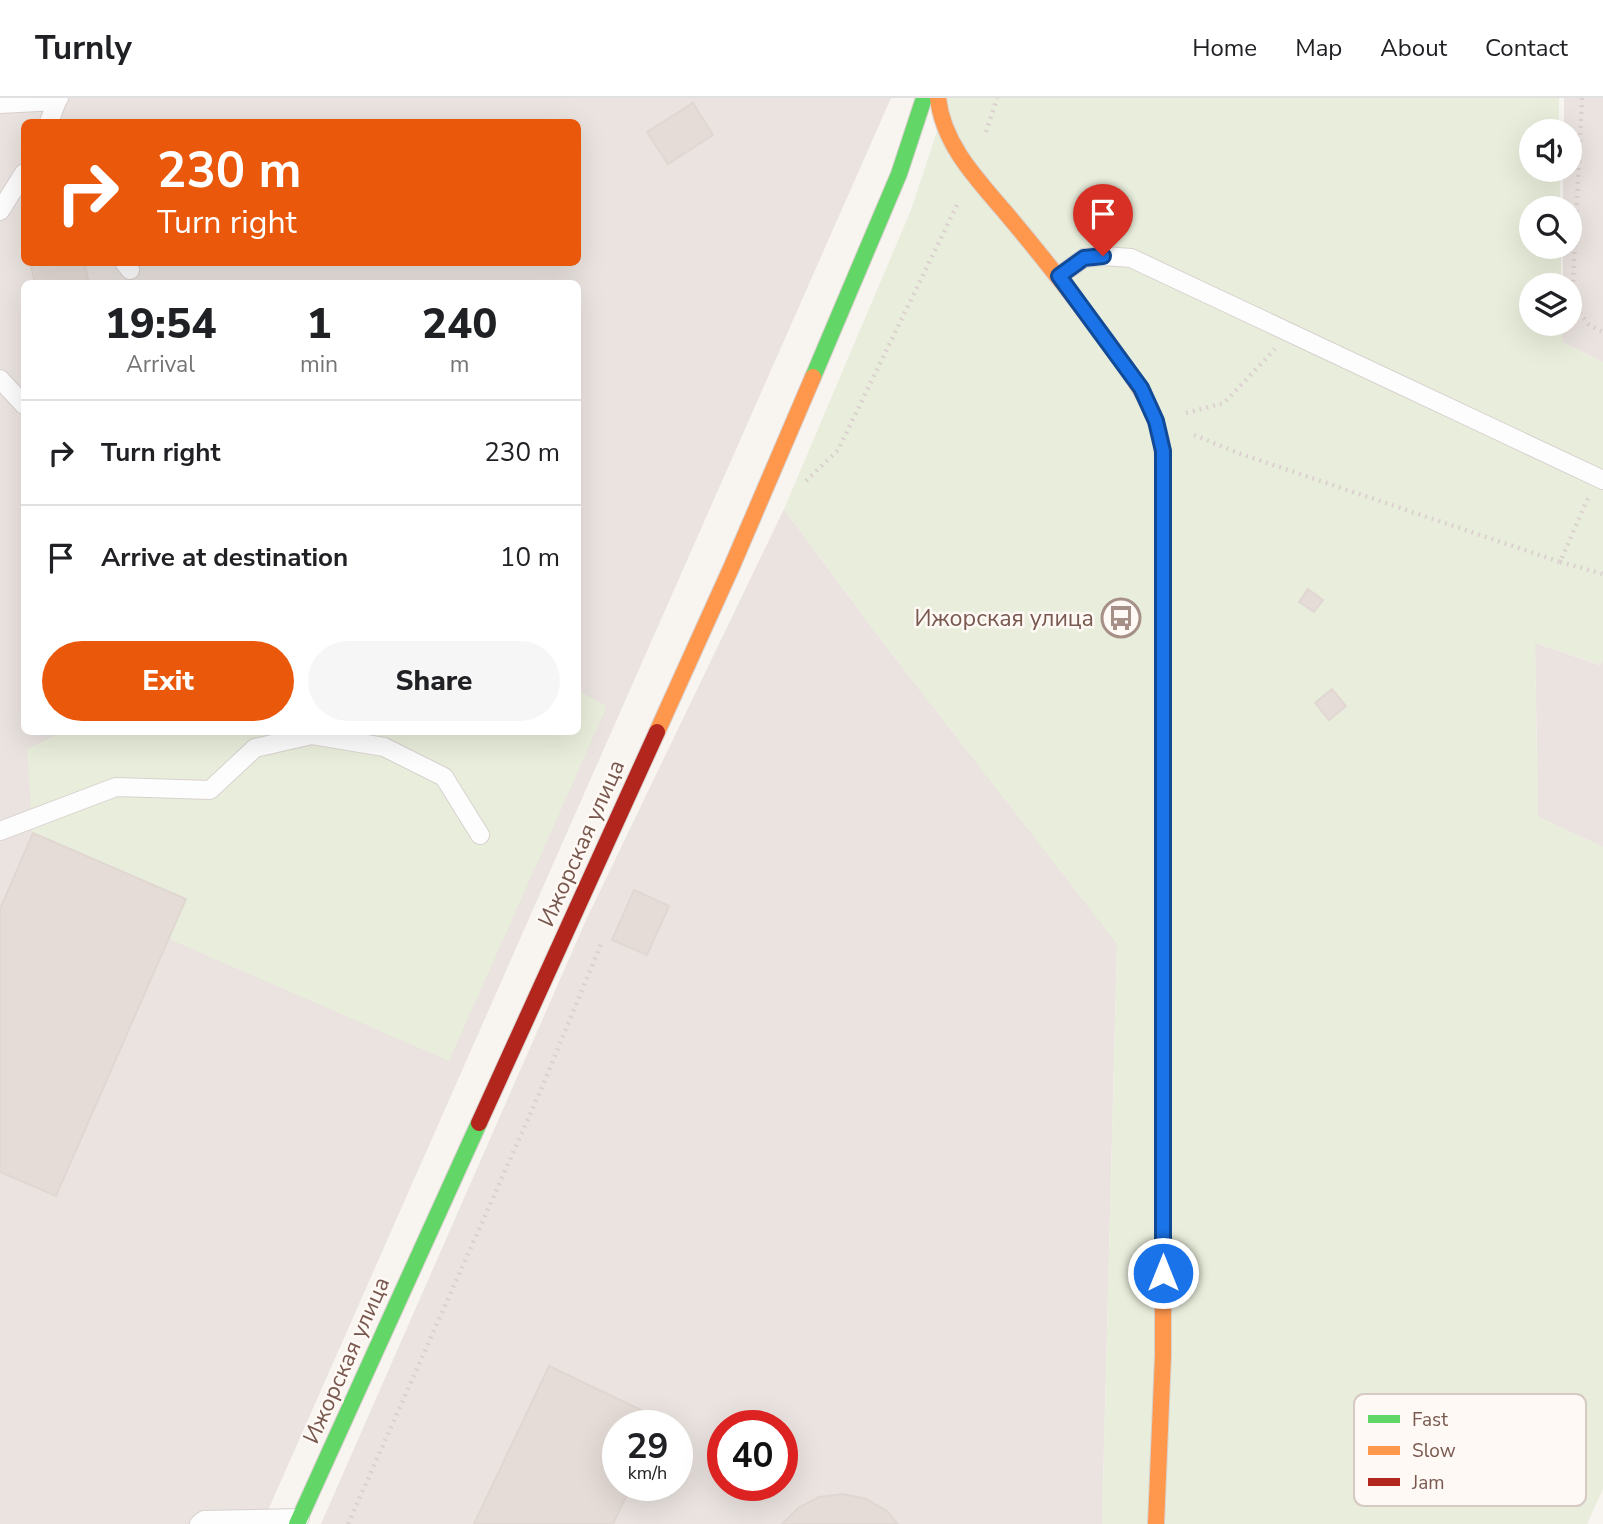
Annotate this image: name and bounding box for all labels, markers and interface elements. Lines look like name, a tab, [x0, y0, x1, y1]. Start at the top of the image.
text: Turnly	[35, 26, 132, 71]
text: Home	[1192, 32, 1257, 64]
text: Map	[1295, 32, 1342, 64]
text: About	[1380, 32, 1447, 64]
text: Contact	[1485, 32, 1568, 64]
map controls	[1519, 119, 1582, 336]
button: sound	[1519, 119, 1582, 182]
text: 230 m	[157, 137, 301, 204]
icon: right	[42, 147, 133, 238]
pin	[1073, 184, 1133, 256]
icon: arrive	[1084, 195, 1122, 233]
button: search	[1519, 196, 1582, 259]
text: Turn right	[157, 201, 297, 244]
button: layers	[1519, 273, 1582, 336]
text: 19:54	[105, 296, 216, 353]
text: 1	[306, 296, 332, 353]
text: 240	[422, 296, 497, 353]
text: Arrival	[126, 349, 195, 380]
text: min	[300, 349, 338, 380]
text: m	[450, 349, 469, 380]
icon: right	[42, 434, 80, 472]
text: Turn right	[101, 435, 220, 470]
text: 230 m	[484, 435, 560, 470]
icon: arrive	[42, 539, 80, 577]
text: Arrive at destination	[101, 540, 348, 575]
text: 10 m	[500, 540, 560, 575]
bus stop icon: Ижорская улица	[1100, 597, 1142, 639]
place label: Ижорская улица	[914, 603, 1094, 634]
button: Exit	[42, 641, 294, 721]
button: Share	[308, 641, 560, 721]
street label: Ижорская улица	[531, 755, 632, 932]
position arrow	[1126, 1236, 1200, 1310]
street label: Ижорская улица	[296, 1272, 397, 1449]
legend	[1354, 1394, 1586, 1506]
text: Fast	[1412, 1407, 1448, 1433]
speed limit sign: 40	[707, 1410, 798, 1501]
text: 29	[626, 1423, 669, 1470]
text: Slow	[1412, 1438, 1456, 1464]
text: km/h	[628, 1461, 667, 1485]
text: Jam	[1411, 1470, 1445, 1496]

